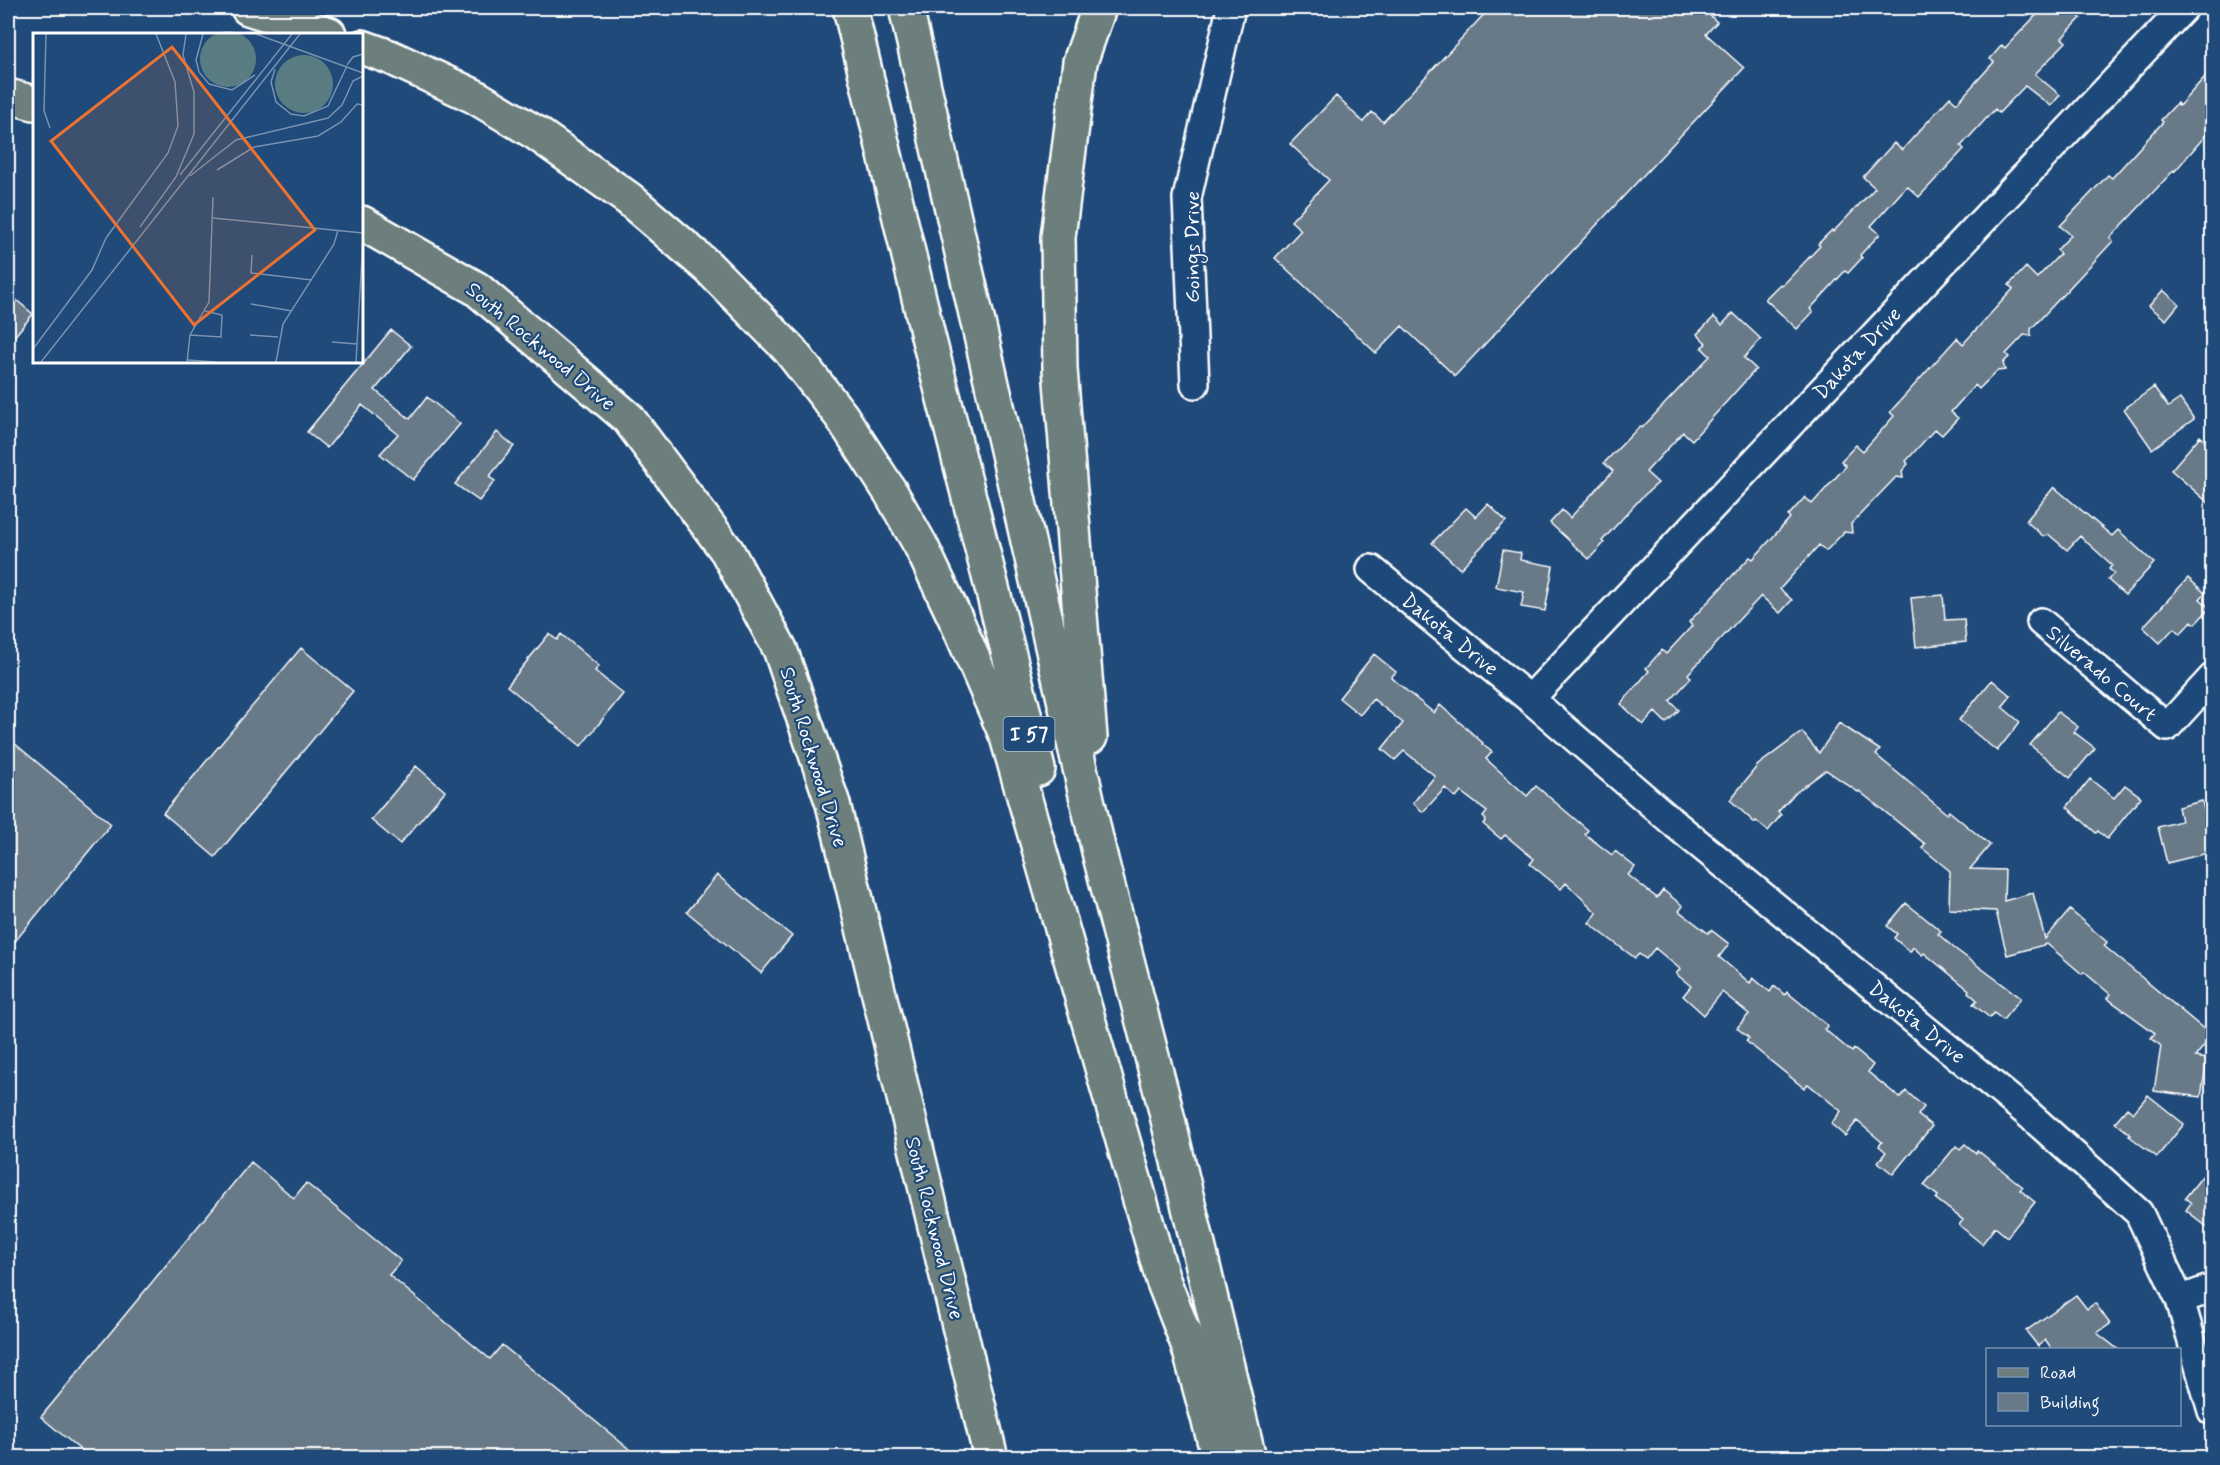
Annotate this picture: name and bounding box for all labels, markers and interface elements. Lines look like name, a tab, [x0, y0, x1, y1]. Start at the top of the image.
inset map	[33, 33, 363, 363]
street label: Goings Drive	[1179, 191, 1208, 303]
street label: South Rockwood Drive	[460, 276, 621, 418]
street label: Dakota Drive	[1807, 301, 1908, 406]
street label: Dakota Drive	[1395, 587, 1504, 683]
street label: Silverado Court	[2040, 619, 2163, 729]
street label: South Rockwood Drive	[772, 664, 854, 851]
road number: I 57	[1004, 717, 1054, 751]
street label: Dakota Drive	[1862, 975, 1971, 1071]
street label: South Rockwood Drive	[898, 1134, 970, 1323]
legend	[1986, 1348, 2181, 1426]
text: Road	[2040, 1361, 2076, 1385]
text: Building	[2040, 1391, 2100, 1417]

